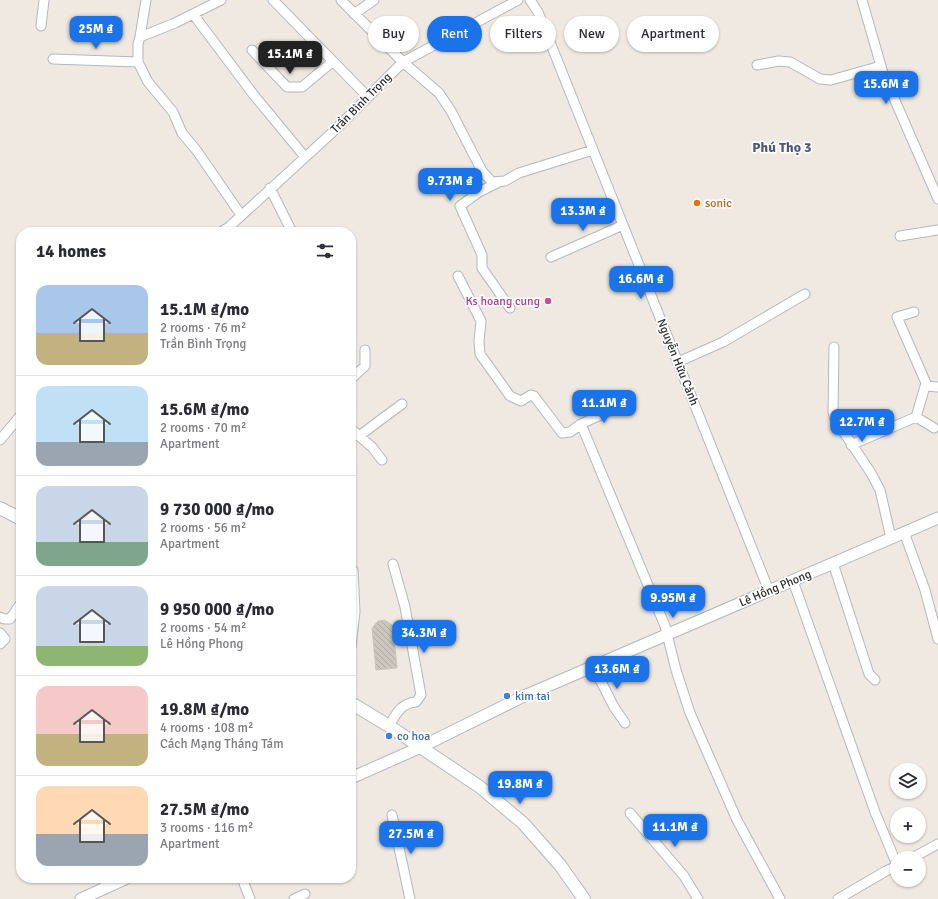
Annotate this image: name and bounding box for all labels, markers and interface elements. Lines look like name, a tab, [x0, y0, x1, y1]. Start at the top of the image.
pin: 25M ₫	[68, 16, 124, 50]
chip: Buy	[368, 16, 419, 52]
chip: Rent	[427, 16, 482, 52]
chip: Filters	[490, 16, 556, 52]
chip: New	[564, 16, 619, 52]
chip: Apartment	[627, 16, 719, 52]
text: 25M ₫	[79, 21, 113, 37]
pin: 15.1M ₫	[253, 41, 327, 75]
text: 15.1M ₫	[267, 46, 313, 62]
street label: Trần Bình Trọng	[328, 70, 395, 137]
pin: 15.6M ₫	[849, 71, 923, 105]
text: 15.6M ₫	[863, 76, 909, 92]
district label: Phú Thọ 3	[752, 139, 812, 156]
pin: 9.73M ₫	[413, 168, 487, 202]
text: 9.73M ₫	[427, 173, 473, 189]
place label: sonic	[705, 196, 732, 211]
pin: 13.3M ₫	[546, 198, 620, 232]
marker: sonic	[692, 198, 702, 208]
text: 13.3M ₫	[560, 203, 606, 219]
icon: filters	[314, 240, 336, 262]
text: 14 homes	[36, 241, 106, 262]
pin: 16.6M ₫	[604, 266, 678, 300]
text: 16.6M ₫	[618, 271, 664, 287]
place label: Ks hoang cung	[465, 294, 540, 309]
marker: Ks hoang cung	[543, 296, 553, 306]
text: 15.1M ₫/mo	[160, 299, 249, 320]
icon: home	[68, 301, 116, 349]
street label: Nguyễn Hữu Cảnh	[653, 317, 702, 408]
text: 2 rooms · 76 m²	[160, 320, 246, 336]
text: Trần Bình Trọng	[160, 336, 246, 352]
pin: 11.1M ₫	[567, 390, 641, 424]
text: 11.1M ₫	[581, 395, 627, 411]
text: 15.6M ₫/mo	[160, 399, 249, 420]
icon: home	[68, 402, 116, 450]
pin: 12.7M ₫	[825, 409, 899, 443]
text: 12.7M ₫	[839, 414, 885, 430]
text: 2 rooms · 70 m²	[160, 420, 246, 436]
text: Apartment	[160, 436, 220, 452]
text: 9 730 000 ₫/mo	[160, 499, 274, 520]
icon: home	[68, 502, 116, 550]
text: 2 rooms · 56 m²	[160, 520, 246, 536]
text: Apartment	[160, 536, 220, 552]
street label: Lê Hồng Phong	[737, 567, 814, 610]
pin: 9.95M ₫	[636, 585, 710, 619]
text: 9.95M ₫	[650, 590, 696, 606]
text: 9 950 000 ₫/mo	[160, 599, 274, 620]
icon: home	[68, 602, 116, 650]
text: 2 rooms · 54 m²	[160, 620, 246, 636]
pin: 34.3M ₫	[387, 620, 461, 654]
text: 34.3M ₫	[401, 625, 447, 641]
text: Lê Hồng Phong	[160, 636, 243, 652]
pin: 13.6M ₫	[580, 656, 654, 690]
text: 13.6M ₫	[594, 661, 640, 677]
place label: kim tai	[515, 689, 550, 704]
marker: kim tai	[502, 691, 512, 701]
text: 19.8M ₫/mo	[160, 699, 249, 720]
icon: home	[68, 702, 116, 750]
text: 4 rooms · 108 m²	[160, 720, 253, 736]
place label: co hoa	[397, 729, 430, 744]
marker: co hoa	[384, 731, 394, 741]
text: Cách Mạng Tháng Tám	[160, 736, 284, 752]
map controls	[890, 763, 926, 887]
button: layers	[890, 763, 926, 799]
pin: 19.8M ₫	[483, 771, 557, 805]
text: 19.8M ₫	[497, 776, 543, 792]
text: 27.5M ₫/mo	[160, 799, 249, 820]
icon: home	[68, 802, 116, 850]
button: +	[890, 807, 926, 843]
pin: 11.1M ₫	[638, 814, 712, 848]
text: 11.1M ₫	[652, 819, 698, 835]
text: 3 rooms · 116 m²	[160, 820, 253, 836]
pin: 27.5M ₫	[374, 821, 448, 855]
text: 27.5M ₫	[388, 826, 434, 842]
text: Apartment	[160, 836, 220, 852]
button: −	[890, 851, 926, 887]

